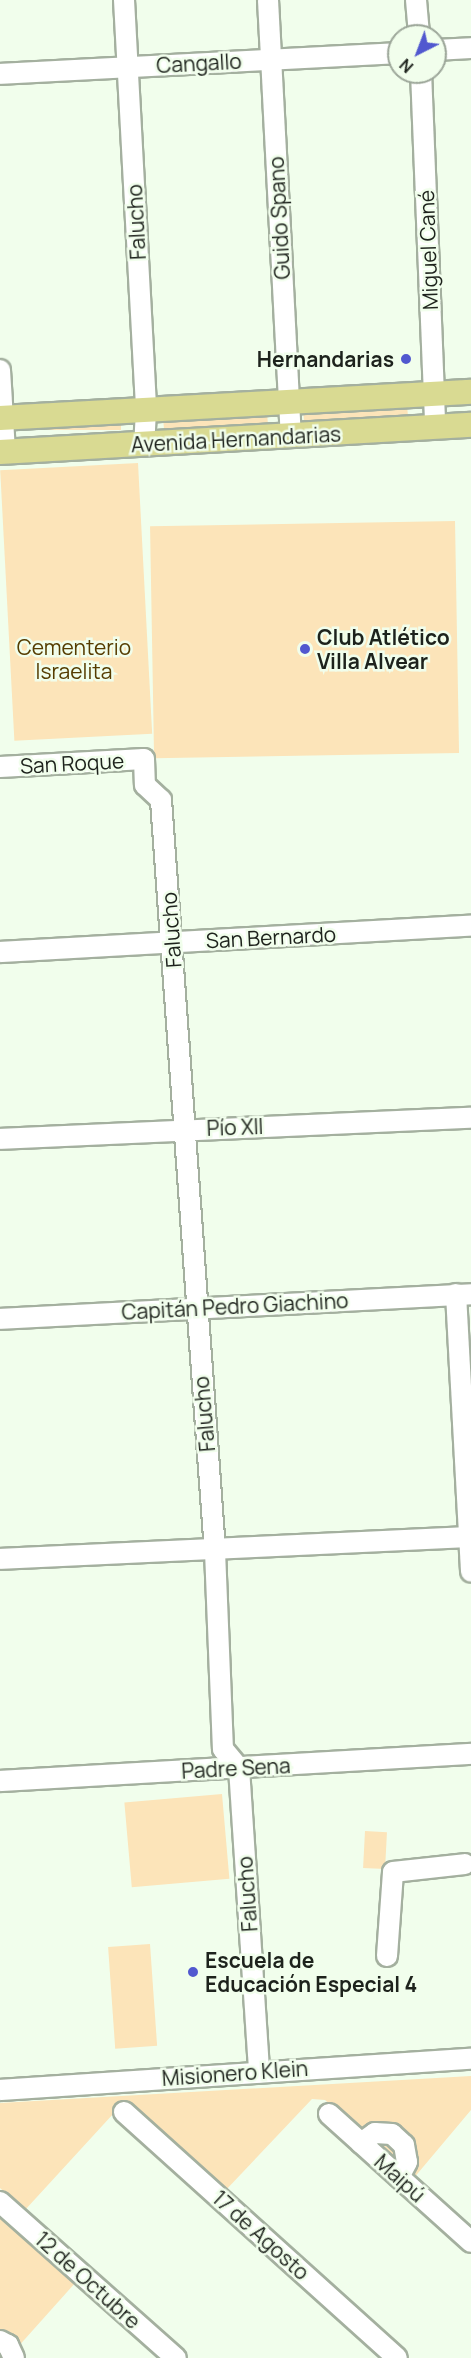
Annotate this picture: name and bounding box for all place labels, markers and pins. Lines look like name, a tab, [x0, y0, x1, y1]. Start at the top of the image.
place label: Hernandarias	[257, 346, 394, 372]
marker: Hernandarias	[399, 352, 413, 366]
place label: Club Atlético Villa Alvear	[317, 624, 450, 674]
marker: Club Atlético Villa Alvear	[298, 642, 312, 656]
place label: Escuela de Educación Especial 4	[205, 1947, 417, 1997]
marker: Escuela de Educación Especial 4	[186, 1965, 200, 1979]

